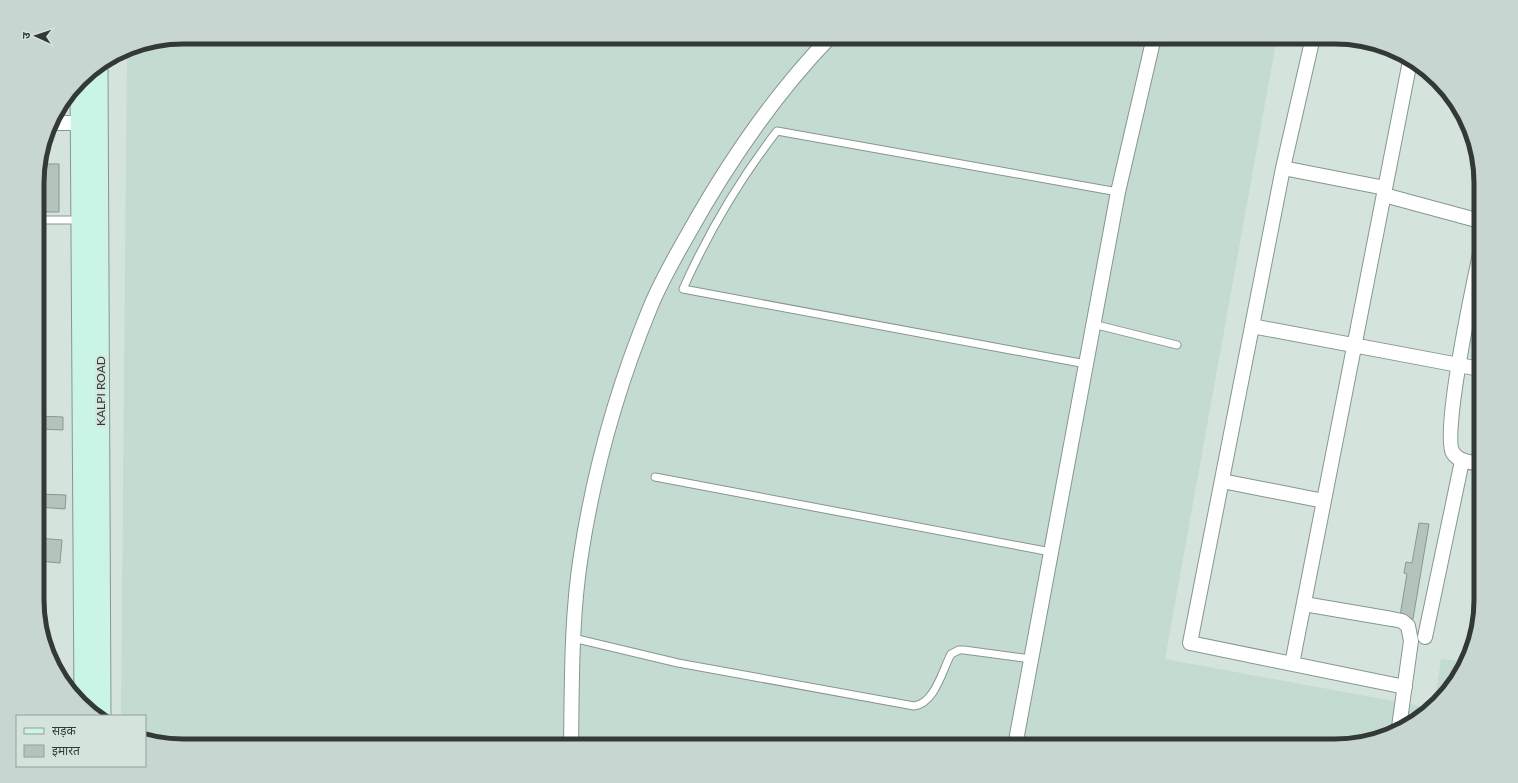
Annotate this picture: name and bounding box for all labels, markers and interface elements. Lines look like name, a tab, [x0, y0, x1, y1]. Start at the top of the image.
north arrow	[16, 16, 56, 56]
text: उ	[19, 31, 32, 39]
street label: KALPI ROAD	[93, 356, 108, 426]
legend	[16, 715, 146, 767]
text: सड़क	[52, 723, 77, 738]
text: इमारत	[52, 743, 81, 758]

